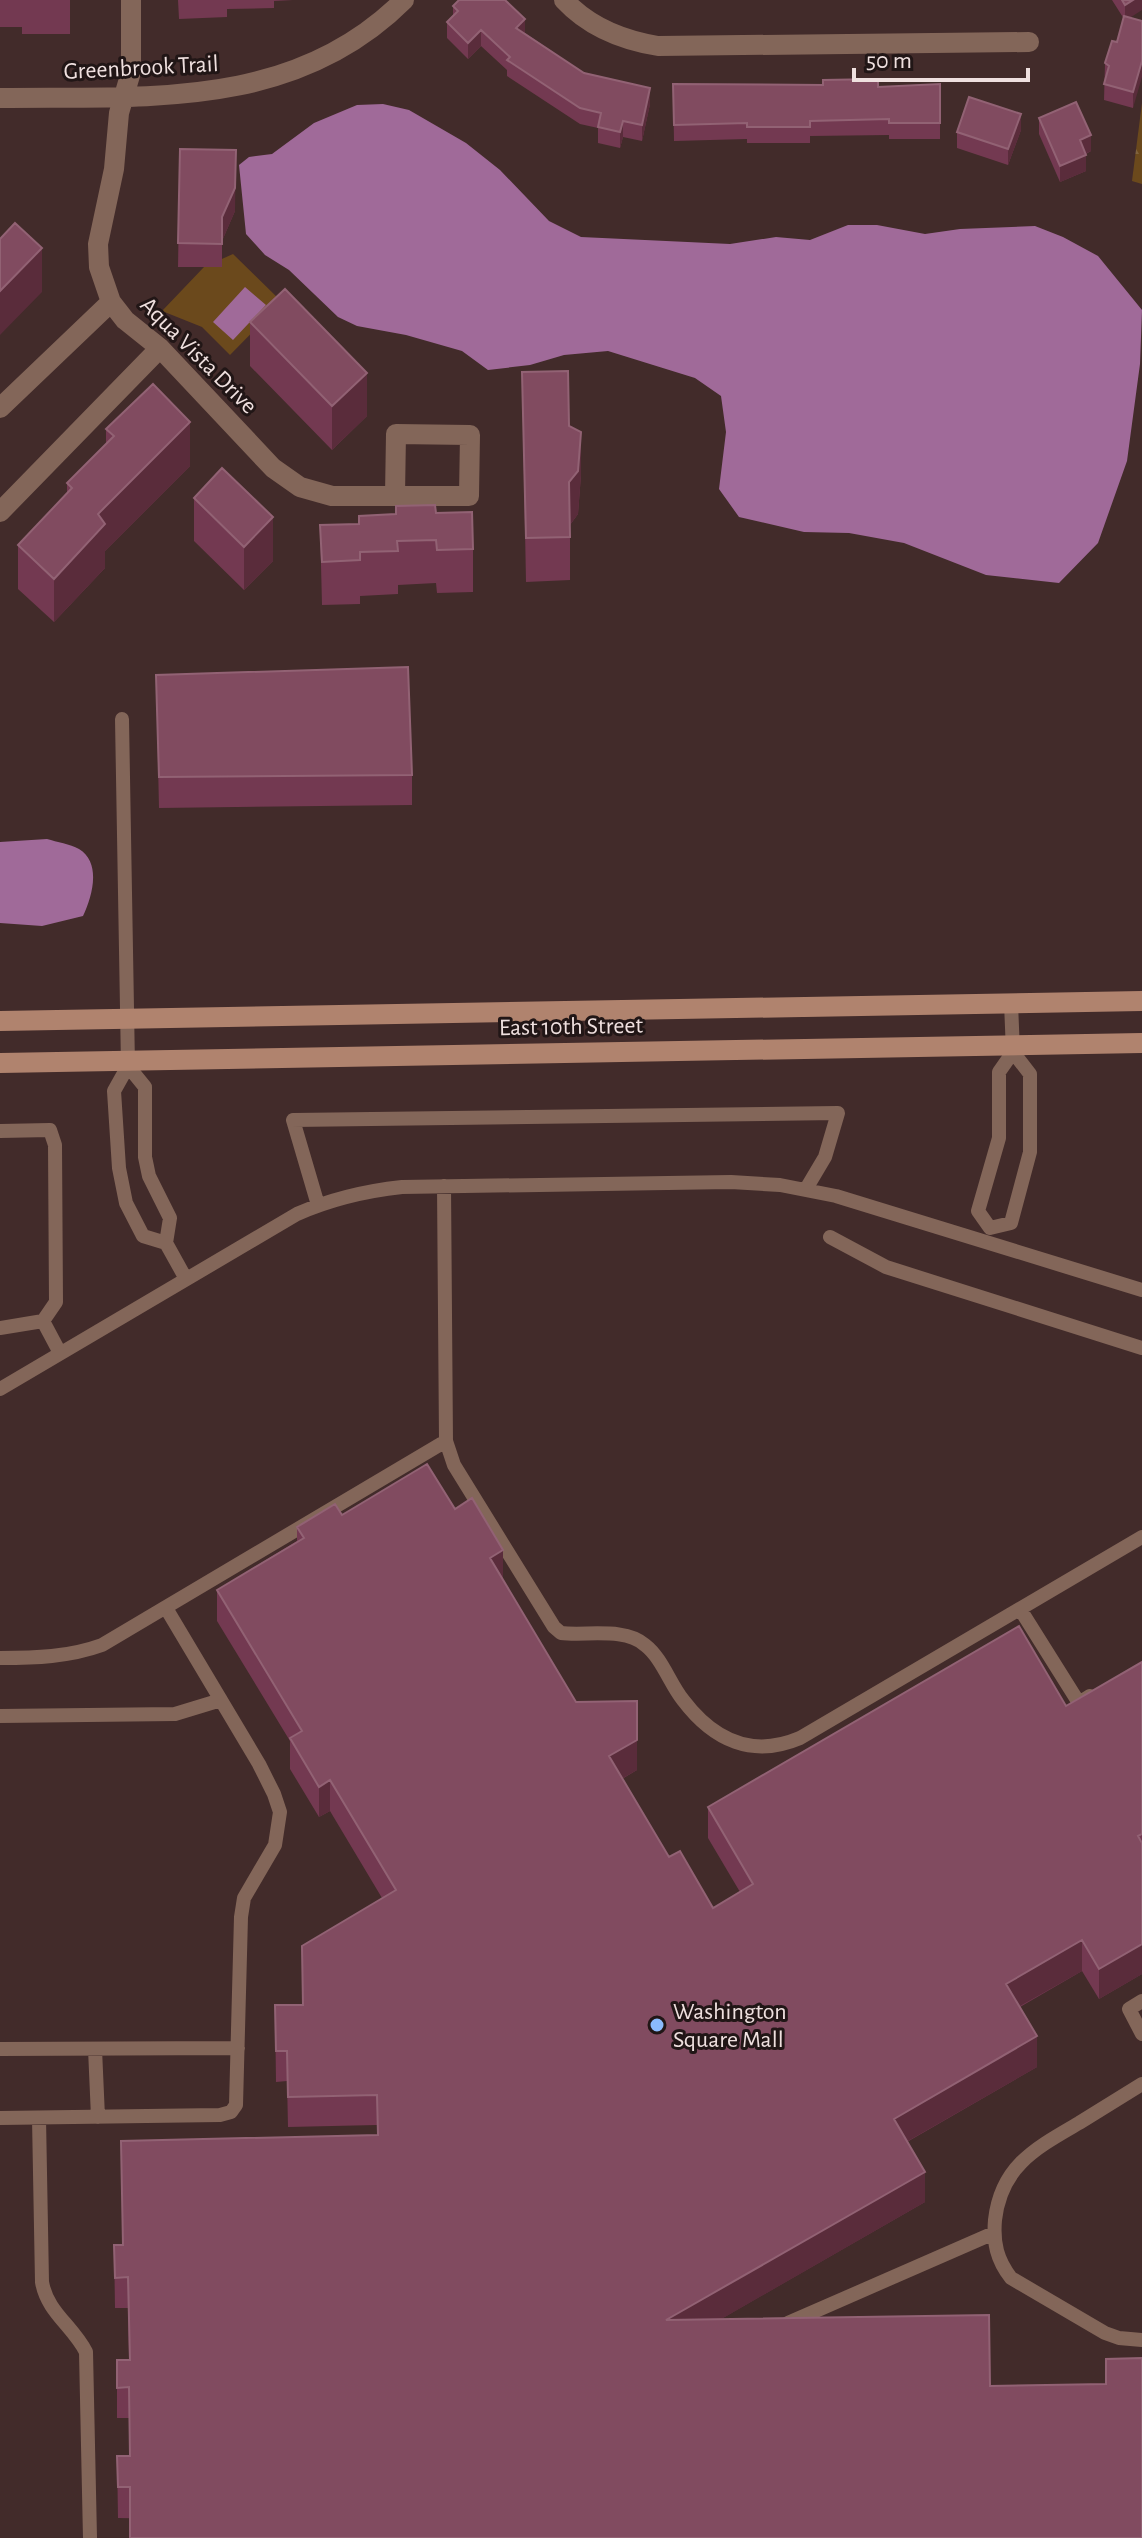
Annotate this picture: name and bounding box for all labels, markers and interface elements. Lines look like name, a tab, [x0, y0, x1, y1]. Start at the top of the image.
scale bar	[854, 32, 1028, 82]
text: 50 m	[866, 49, 912, 73]
street label: Greenbrook Trail	[63, 52, 219, 84]
street label: Aqua Vista Drive	[135, 293, 261, 419]
street label: East 10th Street	[499, 1014, 644, 1040]
place label: Washington Square Mall	[673, 2000, 787, 2052]
marker: Washington Square Mall	[648, 2016, 666, 2034]

